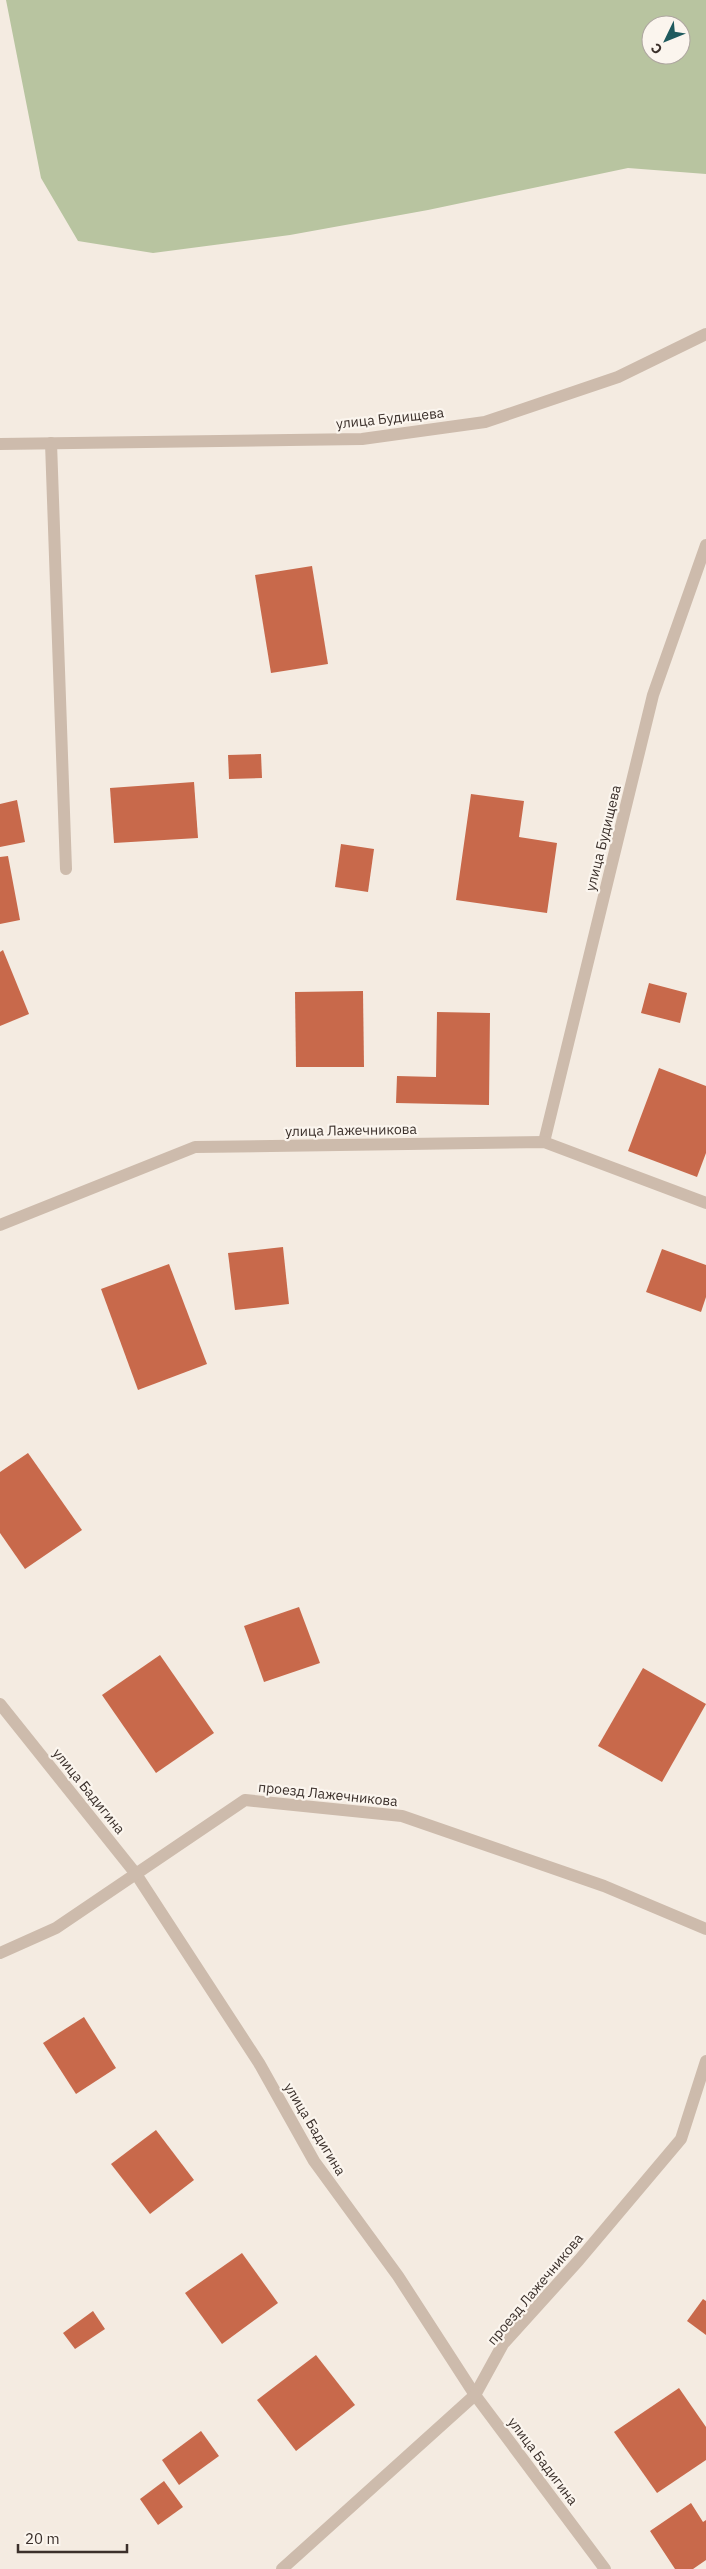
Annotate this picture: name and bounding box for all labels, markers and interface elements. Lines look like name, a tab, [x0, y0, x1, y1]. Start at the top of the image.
north arrow	[641, 15, 691, 65]
text: С	[647, 39, 666, 58]
street label: улица Будищева	[335, 403, 445, 433]
street label: улица Будищева	[581, 783, 625, 893]
street label: улица Лажечникова	[285, 1120, 418, 1140]
street label: улица Бадигина	[49, 1744, 129, 1838]
street label: проезд Лажечникова	[257, 1778, 399, 1810]
street label: улица Бадигина	[280, 2079, 350, 2179]
street label: проезд Лажечникова	[483, 2229, 587, 2348]
street label: улица Бадигина	[504, 2413, 582, 2509]
scale bar	[18, 2522, 126, 2554]
text: 20 m	[25, 2529, 60, 2548]

